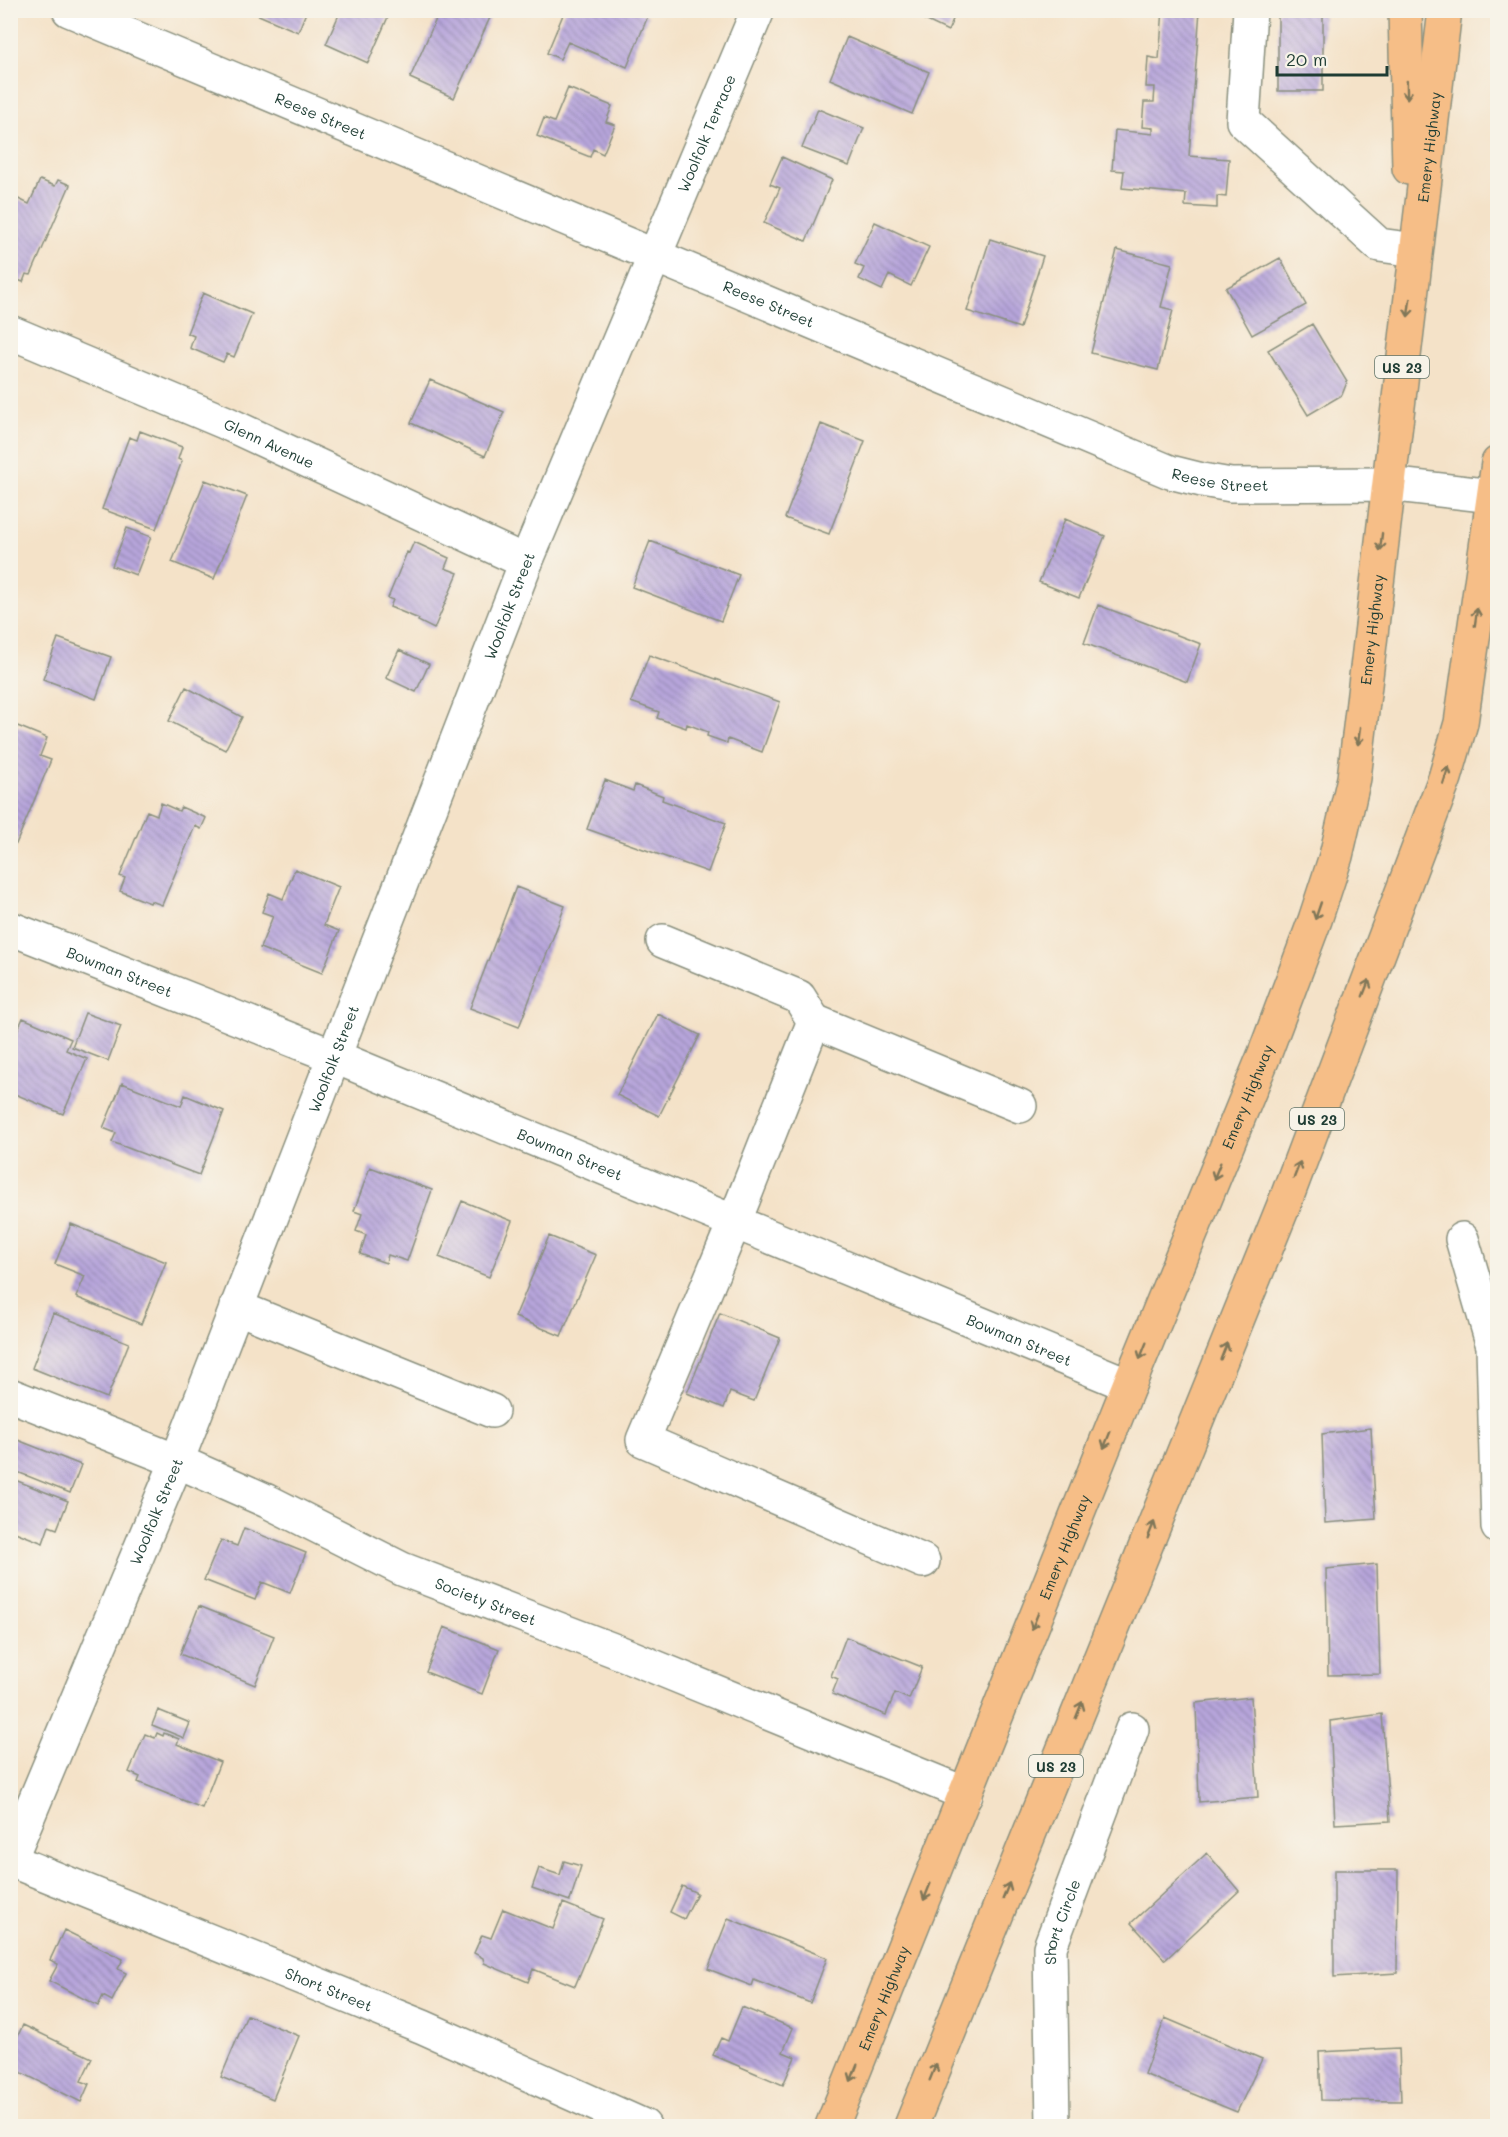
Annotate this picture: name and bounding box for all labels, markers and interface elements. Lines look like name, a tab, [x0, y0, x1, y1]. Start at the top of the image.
scale bar	[1277, 39, 1386, 77]
text: 20 m	[1286, 47, 1327, 71]
street label: Woolfolk Terrace	[673, 71, 740, 195]
one-way arrow	[1401, 79, 1413, 99]
street label: Reese Street	[272, 88, 370, 144]
street label: Emery Highway	[1412, 90, 1445, 203]
street label: Reese Street	[720, 276, 818, 332]
one-way arrow	[1403, 298, 1414, 317]
road number: US 23	[1375, 356, 1429, 378]
street label: Glenn Avenue	[221, 413, 318, 473]
street label: Reese Street	[1170, 463, 1268, 495]
one-way arrow	[1375, 532, 1386, 552]
street label: Woolfolk Street	[479, 549, 539, 662]
street label: Emery Highway	[1355, 573, 1388, 686]
one-way arrow	[1471, 607, 1482, 627]
one-way arrow	[1353, 726, 1364, 746]
one-way arrow	[1441, 766, 1452, 785]
one-way arrow	[1311, 901, 1322, 920]
street label: Bowman Street	[64, 942, 176, 1001]
one-way arrow	[1362, 979, 1373, 998]
street label: Woolfolk Street	[303, 1002, 363, 1115]
street label: Emery Highway	[1217, 1041, 1277, 1152]
road number: US 23	[1290, 1108, 1344, 1130]
street label: Bowman Street	[514, 1123, 626, 1185]
one-way arrow	[1211, 1161, 1222, 1180]
one-way arrow	[1292, 1161, 1303, 1180]
street label: Bowman Street	[964, 1309, 1075, 1370]
one-way arrow	[1137, 1342, 1148, 1360]
one-way arrow	[1219, 1342, 1230, 1360]
one-way arrow	[1101, 1430, 1112, 1448]
street label: Woolfolk Street	[125, 1455, 187, 1568]
street label: Emery Highway	[1034, 1491, 1094, 1602]
one-way arrow	[1146, 1521, 1157, 1539]
street label: Society Street	[432, 1573, 539, 1630]
one-way arrow	[1029, 1611, 1040, 1630]
one-way arrow	[1074, 1702, 1085, 1720]
road number: US 23	[1029, 1755, 1083, 1777]
street label: Short Circle	[1040, 1876, 1085, 1965]
one-way arrow	[921, 1882, 932, 1901]
one-way arrow	[1001, 1883, 1012, 1901]
street label: Emery Highway	[853, 1942, 913, 2053]
street label: Short Street	[282, 1962, 376, 2016]
one-way arrow	[848, 2063, 859, 2082]
one-way arrow	[928, 2063, 939, 2082]

